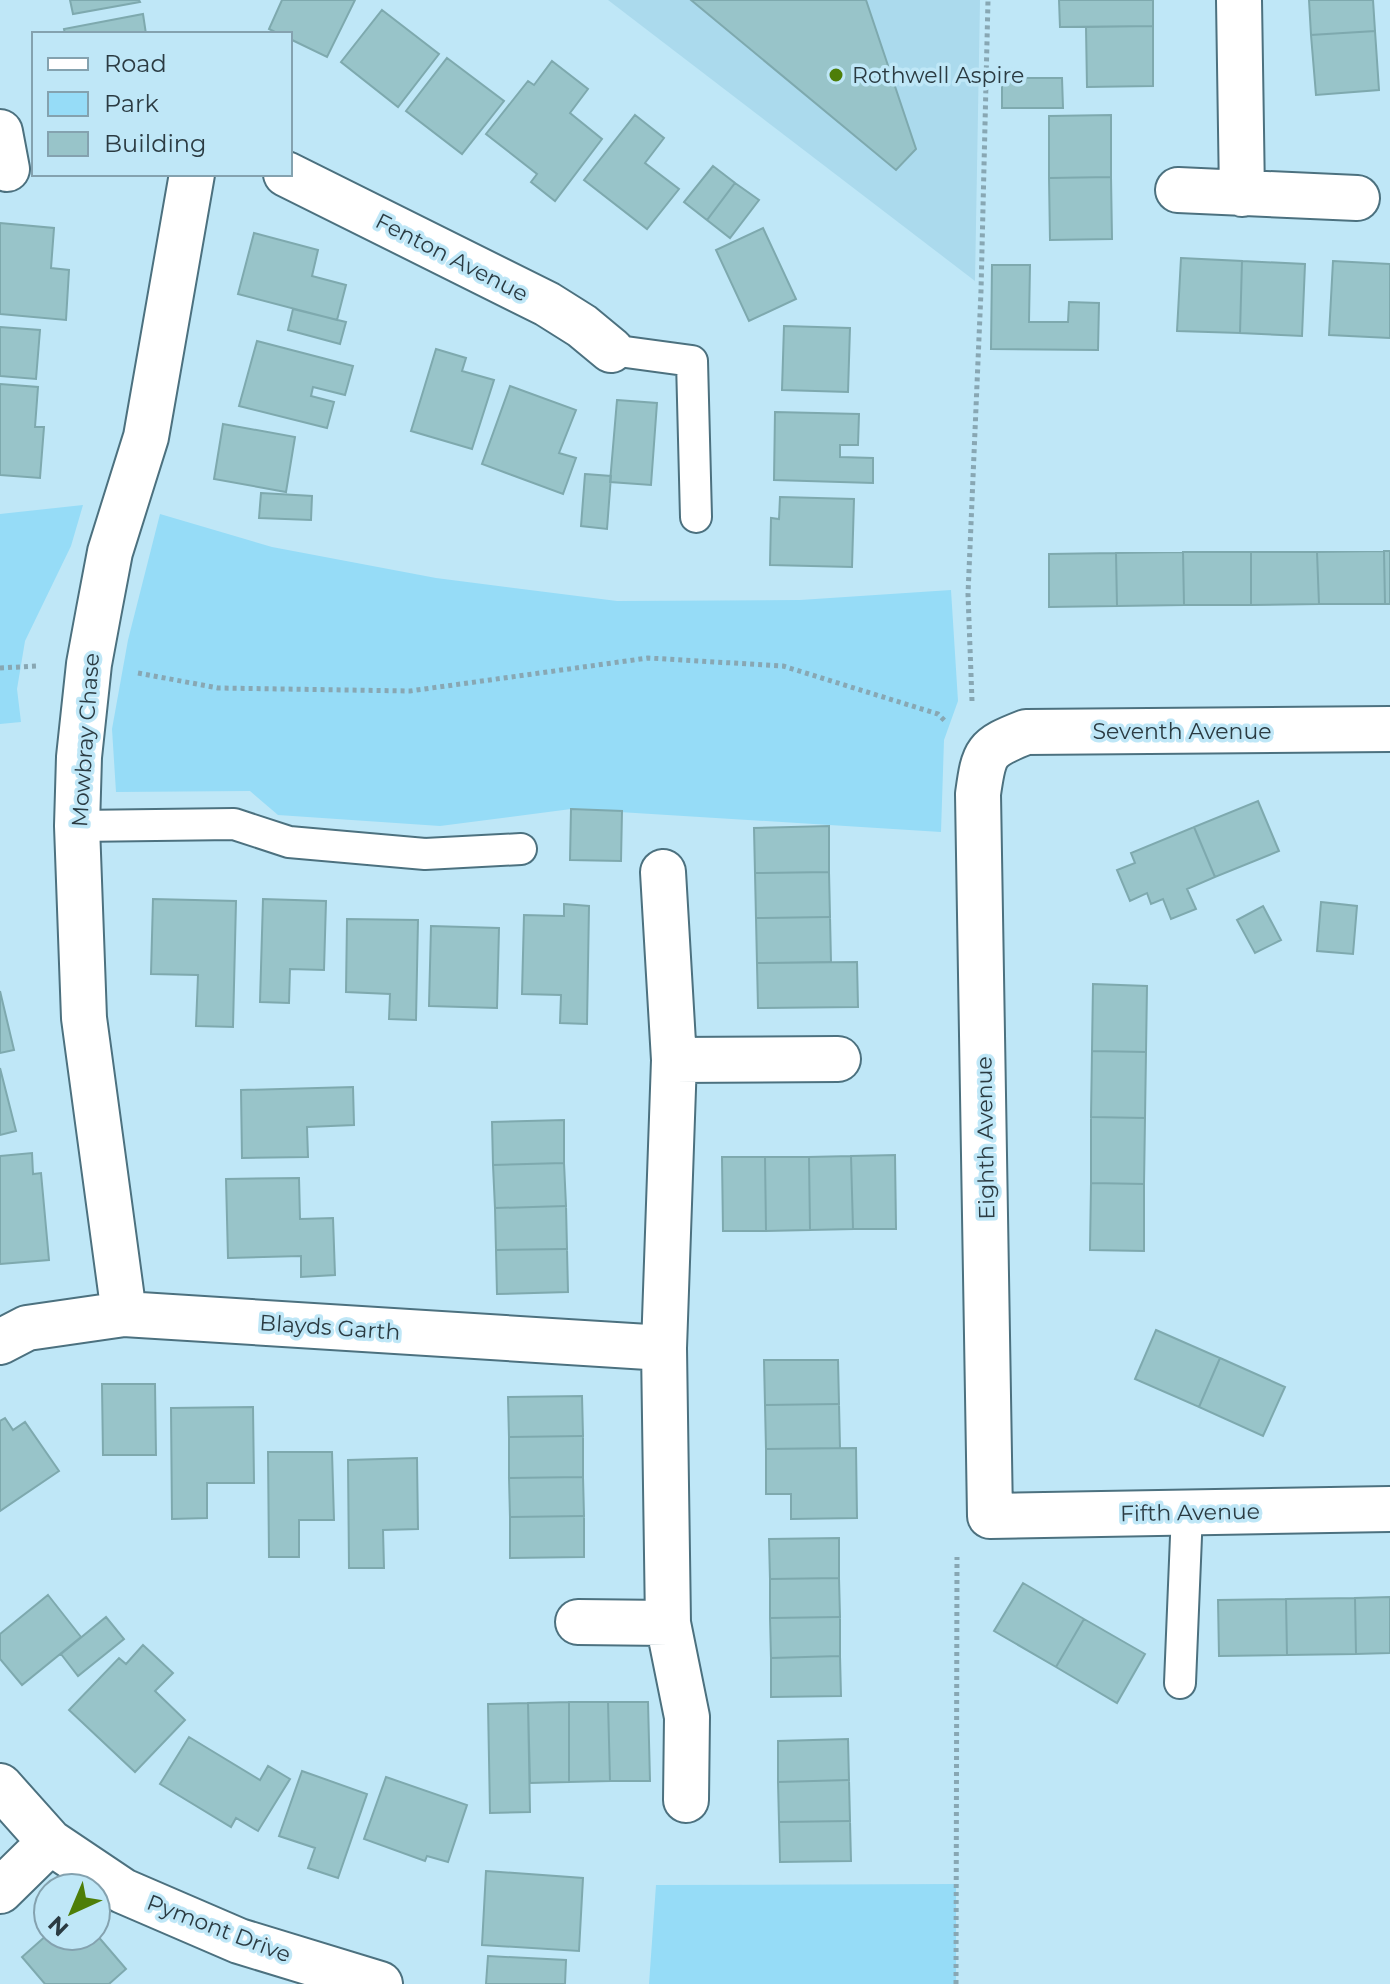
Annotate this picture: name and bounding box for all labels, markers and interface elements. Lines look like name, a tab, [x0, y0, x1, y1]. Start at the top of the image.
legend	[32, 32, 292, 176]
text: Road	[104, 49, 167, 78]
place label: Rothwell Aspire	[852, 62, 1024, 89]
marker: Rothwell Aspire	[827, 66, 845, 84]
text: Park	[104, 89, 159, 118]
text: Building	[104, 129, 207, 158]
street label: Fenton Avenue	[371, 207, 533, 308]
street label: Mowbray Chase	[66, 652, 105, 828]
street label: Seventh Avenue	[1093, 718, 1271, 745]
street label: Eighth Avenue	[971, 1056, 1000, 1220]
street label: Blayds Garth	[259, 1309, 401, 1346]
street label: Fifth Avenue	[1120, 1498, 1260, 1527]
north arrow	[32, 1872, 112, 1952]
street label: Pymont Drive	[143, 1889, 295, 1968]
text: N	[43, 1910, 74, 1942]

